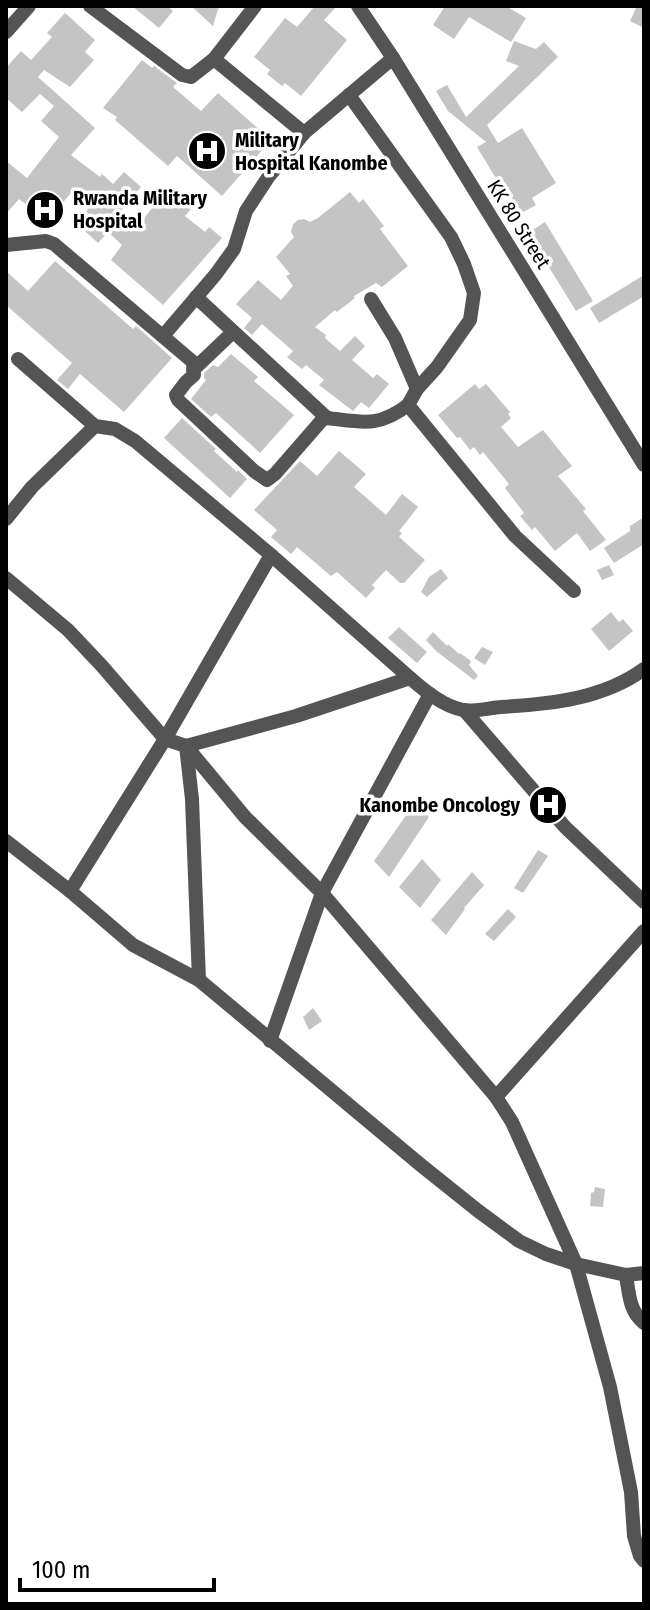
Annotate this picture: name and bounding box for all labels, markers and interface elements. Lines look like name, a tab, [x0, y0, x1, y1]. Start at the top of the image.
place label: Military Hospital Kanombe	[235, 128, 388, 175]
hospital icon: Military Hospital Kanombe	[186, 130, 228, 172]
street label: KK 80 Street	[482, 175, 556, 273]
place label: Rwanda Military Hospital	[73, 186, 207, 233]
hospital icon: Rwanda Military Hospital	[24, 189, 66, 231]
hospital icon: Kanombe Oncology	[527, 784, 569, 826]
place label: Kanombe Oncology	[359, 793, 520, 817]
scale bar	[20, 1542, 214, 1592]
text: 100 m	[32, 1556, 90, 1584]

